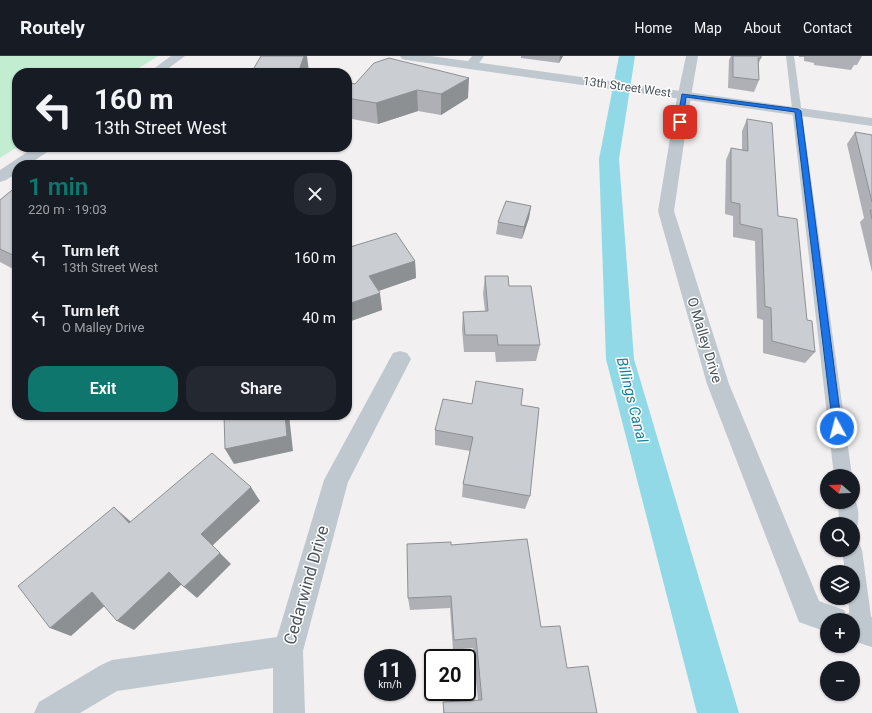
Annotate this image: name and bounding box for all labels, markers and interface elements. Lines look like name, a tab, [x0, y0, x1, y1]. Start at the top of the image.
text: Routely	[20, 16, 85, 39]
text: Home	[634, 20, 672, 36]
text: Map	[694, 20, 722, 36]
text: About	[744, 20, 781, 36]
text: Contact	[803, 20, 852, 36]
street label: 13th Street West	[582, 74, 672, 100]
text: 160 m	[94, 83, 173, 116]
icon: left	[28, 84, 80, 136]
pin	[663, 105, 697, 139]
icon: arrive	[669, 111, 691, 133]
text: 13th Street West	[94, 117, 227, 138]
text: 1 min	[28, 173, 88, 201]
button: close	[294, 173, 336, 215]
text: 220 m · 19:03	[28, 202, 107, 217]
text: Turn left	[62, 242, 119, 260]
icon: left	[28, 247, 50, 269]
text: 160 m	[294, 249, 336, 267]
text: 13th Street West	[62, 260, 158, 275]
street label: O Malley Drive	[684, 295, 726, 385]
text: Turn left	[62, 302, 119, 320]
icon: left	[28, 307, 50, 329]
text: 40 m	[302, 309, 336, 327]
text: O Malley Drive	[62, 320, 144, 335]
water label: Billings Canal	[613, 355, 651, 445]
button: Exit	[28, 366, 178, 412]
button: Share	[186, 366, 336, 412]
position arrow	[816, 407, 858, 449]
north arrow	[820, 469, 860, 509]
map controls	[820, 469, 860, 701]
button: search	[820, 517, 860, 557]
street label: Cedarwind Drive	[279, 523, 333, 647]
button: layers	[820, 565, 860, 605]
button: +	[820, 613, 860, 653]
speed limit sign: 20	[424, 649, 476, 701]
text: 11	[379, 658, 401, 682]
button: −	[820, 661, 860, 701]
text: km/h	[378, 679, 402, 690]

